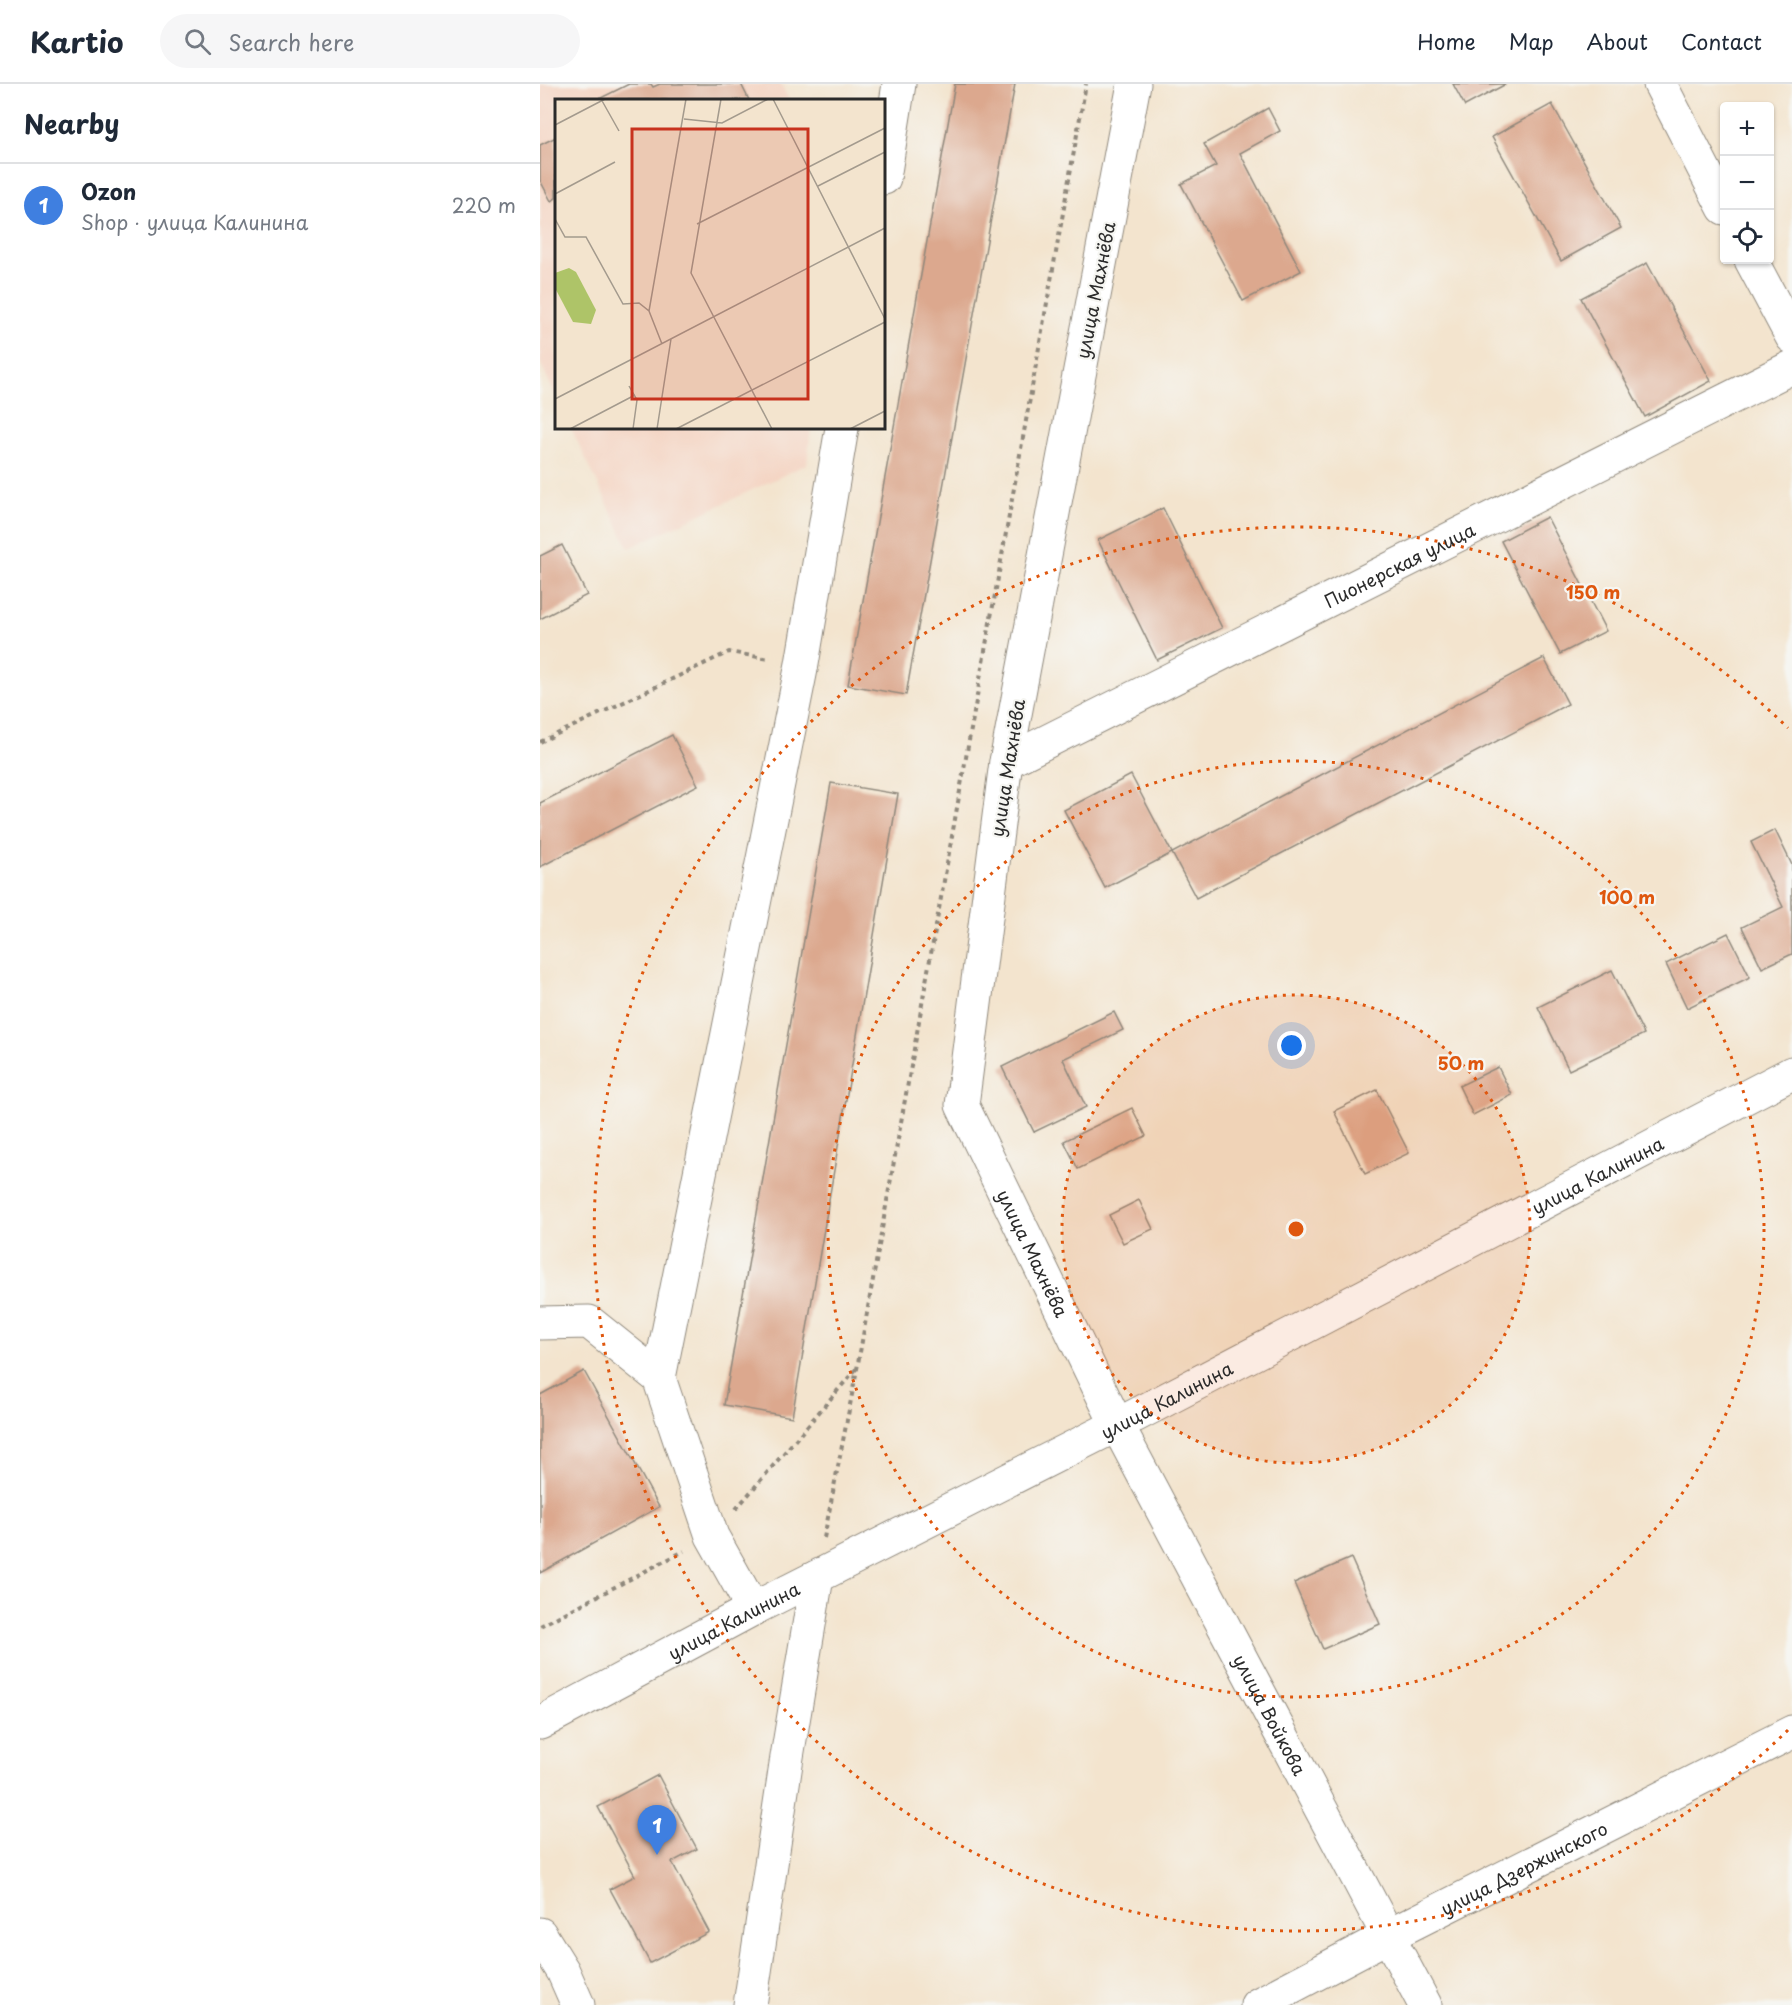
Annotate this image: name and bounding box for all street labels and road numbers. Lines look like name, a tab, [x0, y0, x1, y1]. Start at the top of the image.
street label: улица Махнёва	[1068, 218, 1122, 361]
street label: Пионерская улица	[1319, 515, 1480, 614]
street label: улица Махнёва	[983, 696, 1031, 839]
street label: улица Калинина	[1526, 1129, 1669, 1220]
street label: улица Махнёва	[991, 1184, 1076, 1322]
street label: улица Калинина	[1096, 1353, 1238, 1445]
street label: улица Калинина	[663, 1574, 804, 1666]
street label: улица Войкова	[1227, 1649, 1314, 1780]
street label: улица Дзержинского	[1435, 1814, 1612, 1921]

